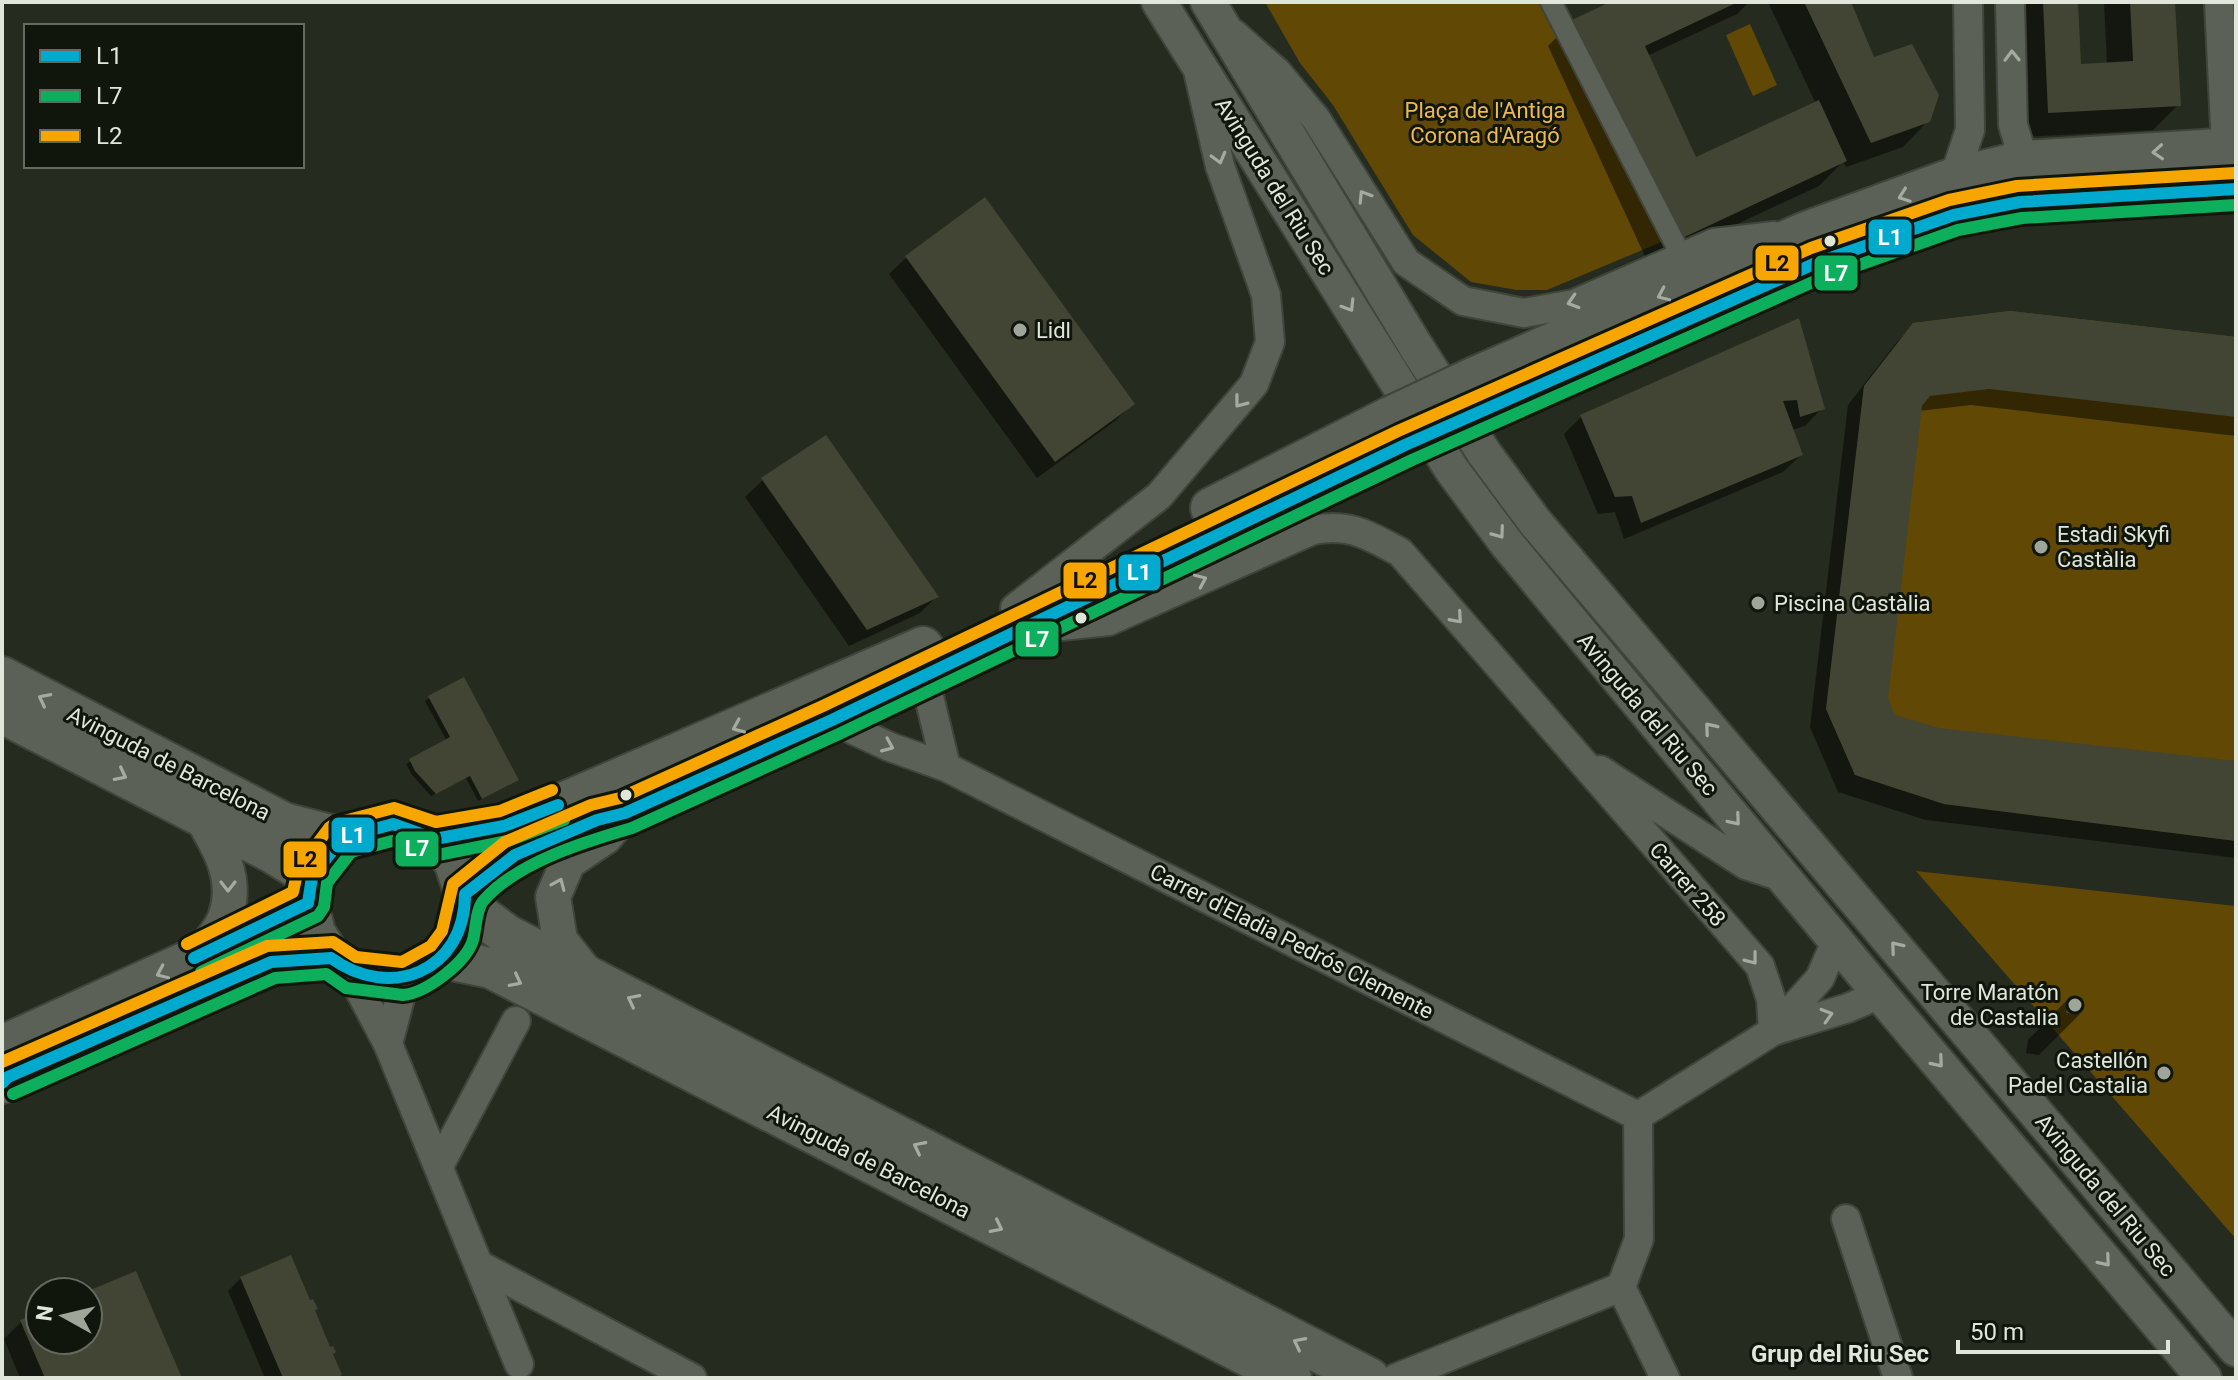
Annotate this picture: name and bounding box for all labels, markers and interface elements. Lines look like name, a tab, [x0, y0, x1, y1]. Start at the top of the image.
legend	[24, 24, 304, 168]
text: L1	[96, 42, 122, 70]
one-way arrow	[2003, 49, 2020, 62]
text: L7	[96, 82, 122, 110]
street label: Avinguda del Riu Sec	[1210, 93, 1339, 279]
park label: Plaça de l'Antiga Corona d'Aragó	[1405, 98, 1565, 148]
text: L2	[96, 122, 122, 150]
one-way arrow	[2151, 143, 2164, 160]
one-way arrow	[1210, 151, 1227, 165]
one-way arrow	[1898, 186, 1912, 203]
one-way arrow	[1358, 190, 1374, 205]
line badge: L1	[1867, 218, 1913, 256]
text: L1	[1878, 225, 1902, 250]
unlabelled marker	[1822, 233, 1838, 249]
line badge: L2	[1754, 244, 1800, 282]
text: L2	[1765, 251, 1789, 276]
line badge: L7	[1813, 254, 1859, 292]
text: L7	[1824, 261, 1848, 286]
one-way arrow	[1657, 285, 1672, 301]
one-way arrow	[1567, 293, 1580, 309]
one-way arrow	[1340, 297, 1355, 311]
place label: Lidl	[1036, 318, 1071, 343]
marker: Lidl	[1011, 321, 1029, 339]
one-way arrow	[1235, 394, 1249, 408]
place label: Estadi Skyfi Castàlia	[2057, 522, 2170, 572]
one-way arrow	[1489, 524, 1503, 538]
marker: Estadi Skyfi Castàlia	[2032, 538, 2050, 556]
line badge: L1	[1117, 553, 1162, 592]
text: L1	[1127, 560, 1151, 585]
line badge: L2	[1062, 561, 1108, 600]
text: L2	[1073, 568, 1097, 593]
one-way arrow	[1193, 574, 1207, 590]
place label: Piscina Castàlia	[1774, 591, 1931, 616]
marker: Piscina Castàlia	[1749, 594, 1767, 612]
one-way arrow	[1448, 609, 1462, 623]
unlabelled marker	[1073, 610, 1089, 626]
line badge: L7	[1014, 620, 1060, 658]
text: L7	[1025, 627, 1049, 652]
street label: Avinguda del Riu Sec	[1573, 628, 1723, 800]
one-way arrow	[37, 693, 52, 708]
street label: Avinguda de Barcelona	[63, 701, 274, 825]
one-way arrow	[732, 717, 746, 734]
one-way arrow	[1705, 722, 1719, 737]
one-way arrow	[880, 736, 894, 752]
one-way arrow	[113, 765, 128, 780]
unlabelled marker	[618, 787, 634, 803]
one-way arrow	[1725, 810, 1740, 825]
line badge: L1	[330, 816, 376, 854]
text: L1	[341, 823, 365, 848]
line badge: L7	[394, 830, 440, 868]
text: L7	[405, 836, 429, 861]
street label: Carrer 258	[1645, 837, 1731, 931]
line badge: L2	[282, 840, 328, 879]
text: L2	[293, 847, 317, 872]
street label: Carrer d'Eladia Pedrós Clemente	[1146, 859, 1438, 1024]
one-way arrow	[549, 878, 566, 892]
one-way arrow	[219, 881, 237, 893]
one-way arrow	[1891, 942, 1906, 957]
one-way arrow	[1742, 950, 1757, 964]
one-way arrow	[156, 963, 170, 979]
one-way arrow	[508, 971, 523, 987]
place label: Torre Maratón de Castalia	[1921, 980, 2059, 1030]
one-way arrow	[626, 994, 641, 1010]
marker: Torre Maratón de Castalia	[2066, 996, 2084, 1014]
one-way arrow	[1820, 1007, 1834, 1024]
place label: Castellón Padel Castalia	[2008, 1048, 2148, 1098]
one-way arrow	[1928, 1053, 1943, 1067]
marker: Castellón Padel Castalia	[2155, 1064, 2173, 1082]
street label: Avinguda de Barcelona	[763, 1099, 974, 1223]
street label: Avinguda del Riu Sec	[2031, 1109, 2181, 1281]
one-way arrow	[912, 1142, 927, 1157]
one-way arrow	[989, 1217, 1003, 1233]
one-way arrow	[2095, 1252, 2110, 1266]
north arrow	[24, 1276, 104, 1356]
text: N	[31, 1304, 58, 1323]
scale bar	[1958, 1304, 2168, 1354]
text: 50 m	[1970, 1318, 2024, 1346]
one-way arrow	[1293, 1338, 1307, 1353]
district label: Grup del Riu Sec	[1751, 1340, 1929, 1368]

